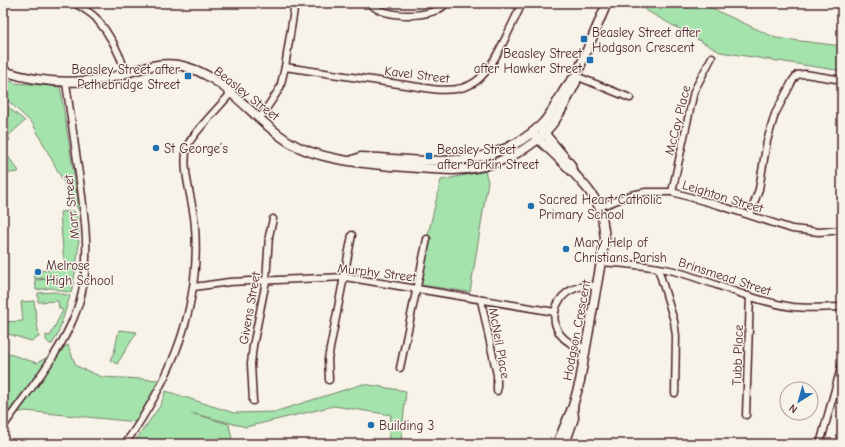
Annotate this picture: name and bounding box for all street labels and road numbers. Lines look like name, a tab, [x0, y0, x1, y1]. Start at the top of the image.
street label: Beasley Street	[211, 63, 283, 124]
street label: Kavel Street	[384, 63, 452, 86]
street label: McCay Place	[662, 83, 694, 157]
street label: Marr Street	[61, 173, 82, 240]
street label: Leighton Street	[681, 177, 766, 216]
street label: Brinsmead Street	[677, 254, 774, 299]
street label: Murphy Street	[337, 260, 418, 285]
street label: Givens Street	[236, 269, 263, 346]
street label: Hodgson Crescent	[559, 277, 594, 382]
street label: McNeil Place	[486, 306, 513, 380]
street label: Tubb Place	[729, 324, 746, 386]

